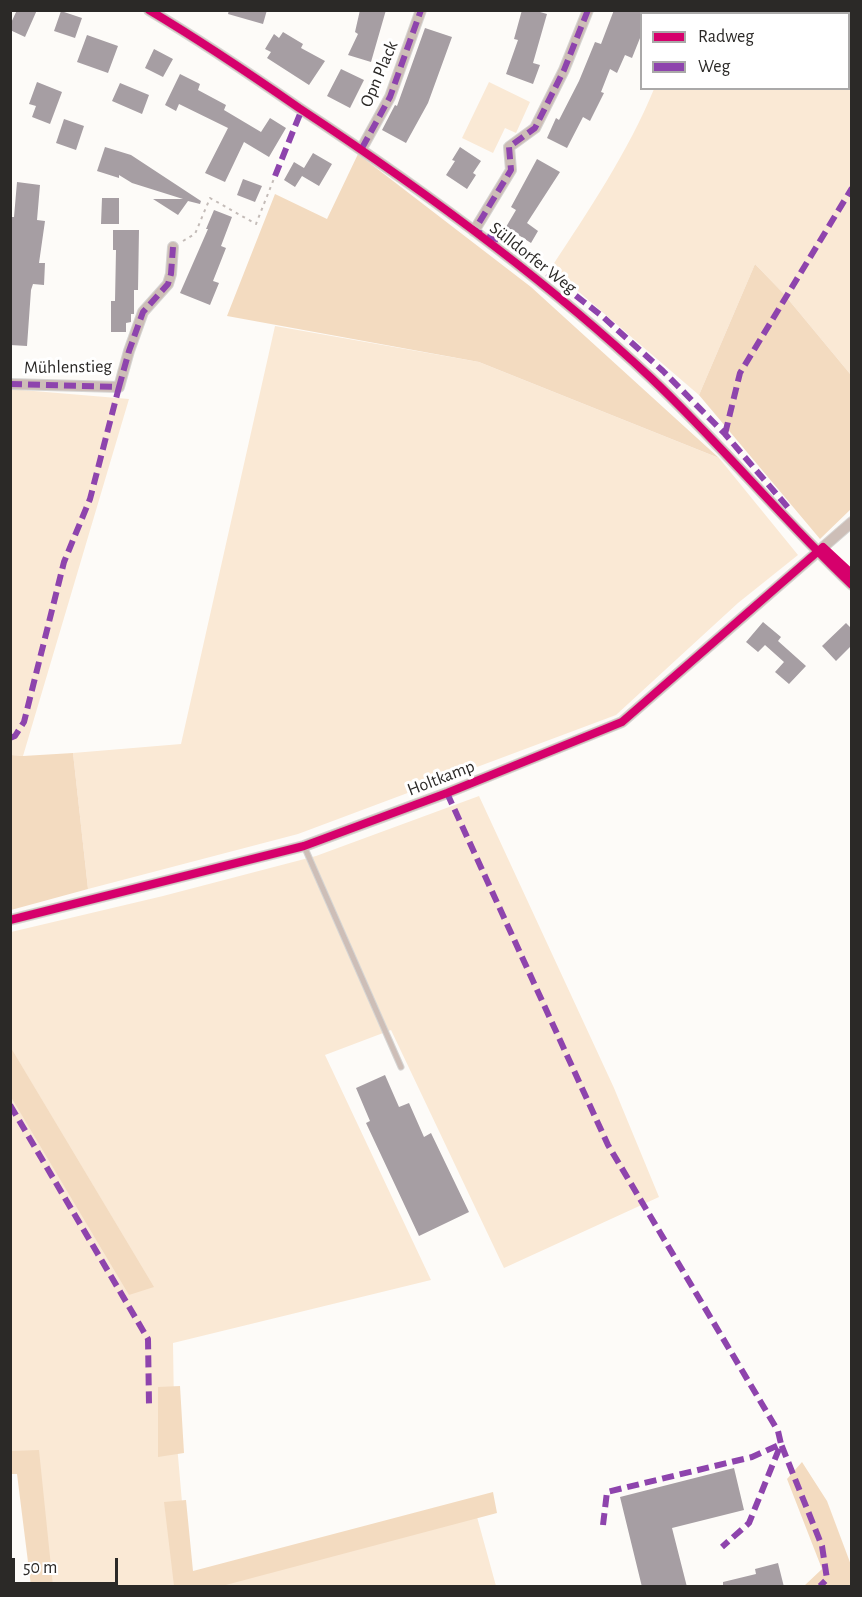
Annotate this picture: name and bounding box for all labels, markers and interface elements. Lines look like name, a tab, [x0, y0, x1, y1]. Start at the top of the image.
legend	[640, 12, 850, 90]
text: Radweg	[698, 28, 754, 46]
street label: Opn Plack	[355, 38, 403, 110]
text: Weg	[698, 58, 730, 76]
street label: Sülldorfer Weg	[485, 217, 581, 299]
street label: Mühlenstieg	[24, 355, 112, 379]
street label: Holtkamp	[404, 755, 478, 801]
scale bar	[15, 1546, 122, 1584]
text: 50 m	[23, 1559, 57, 1577]

